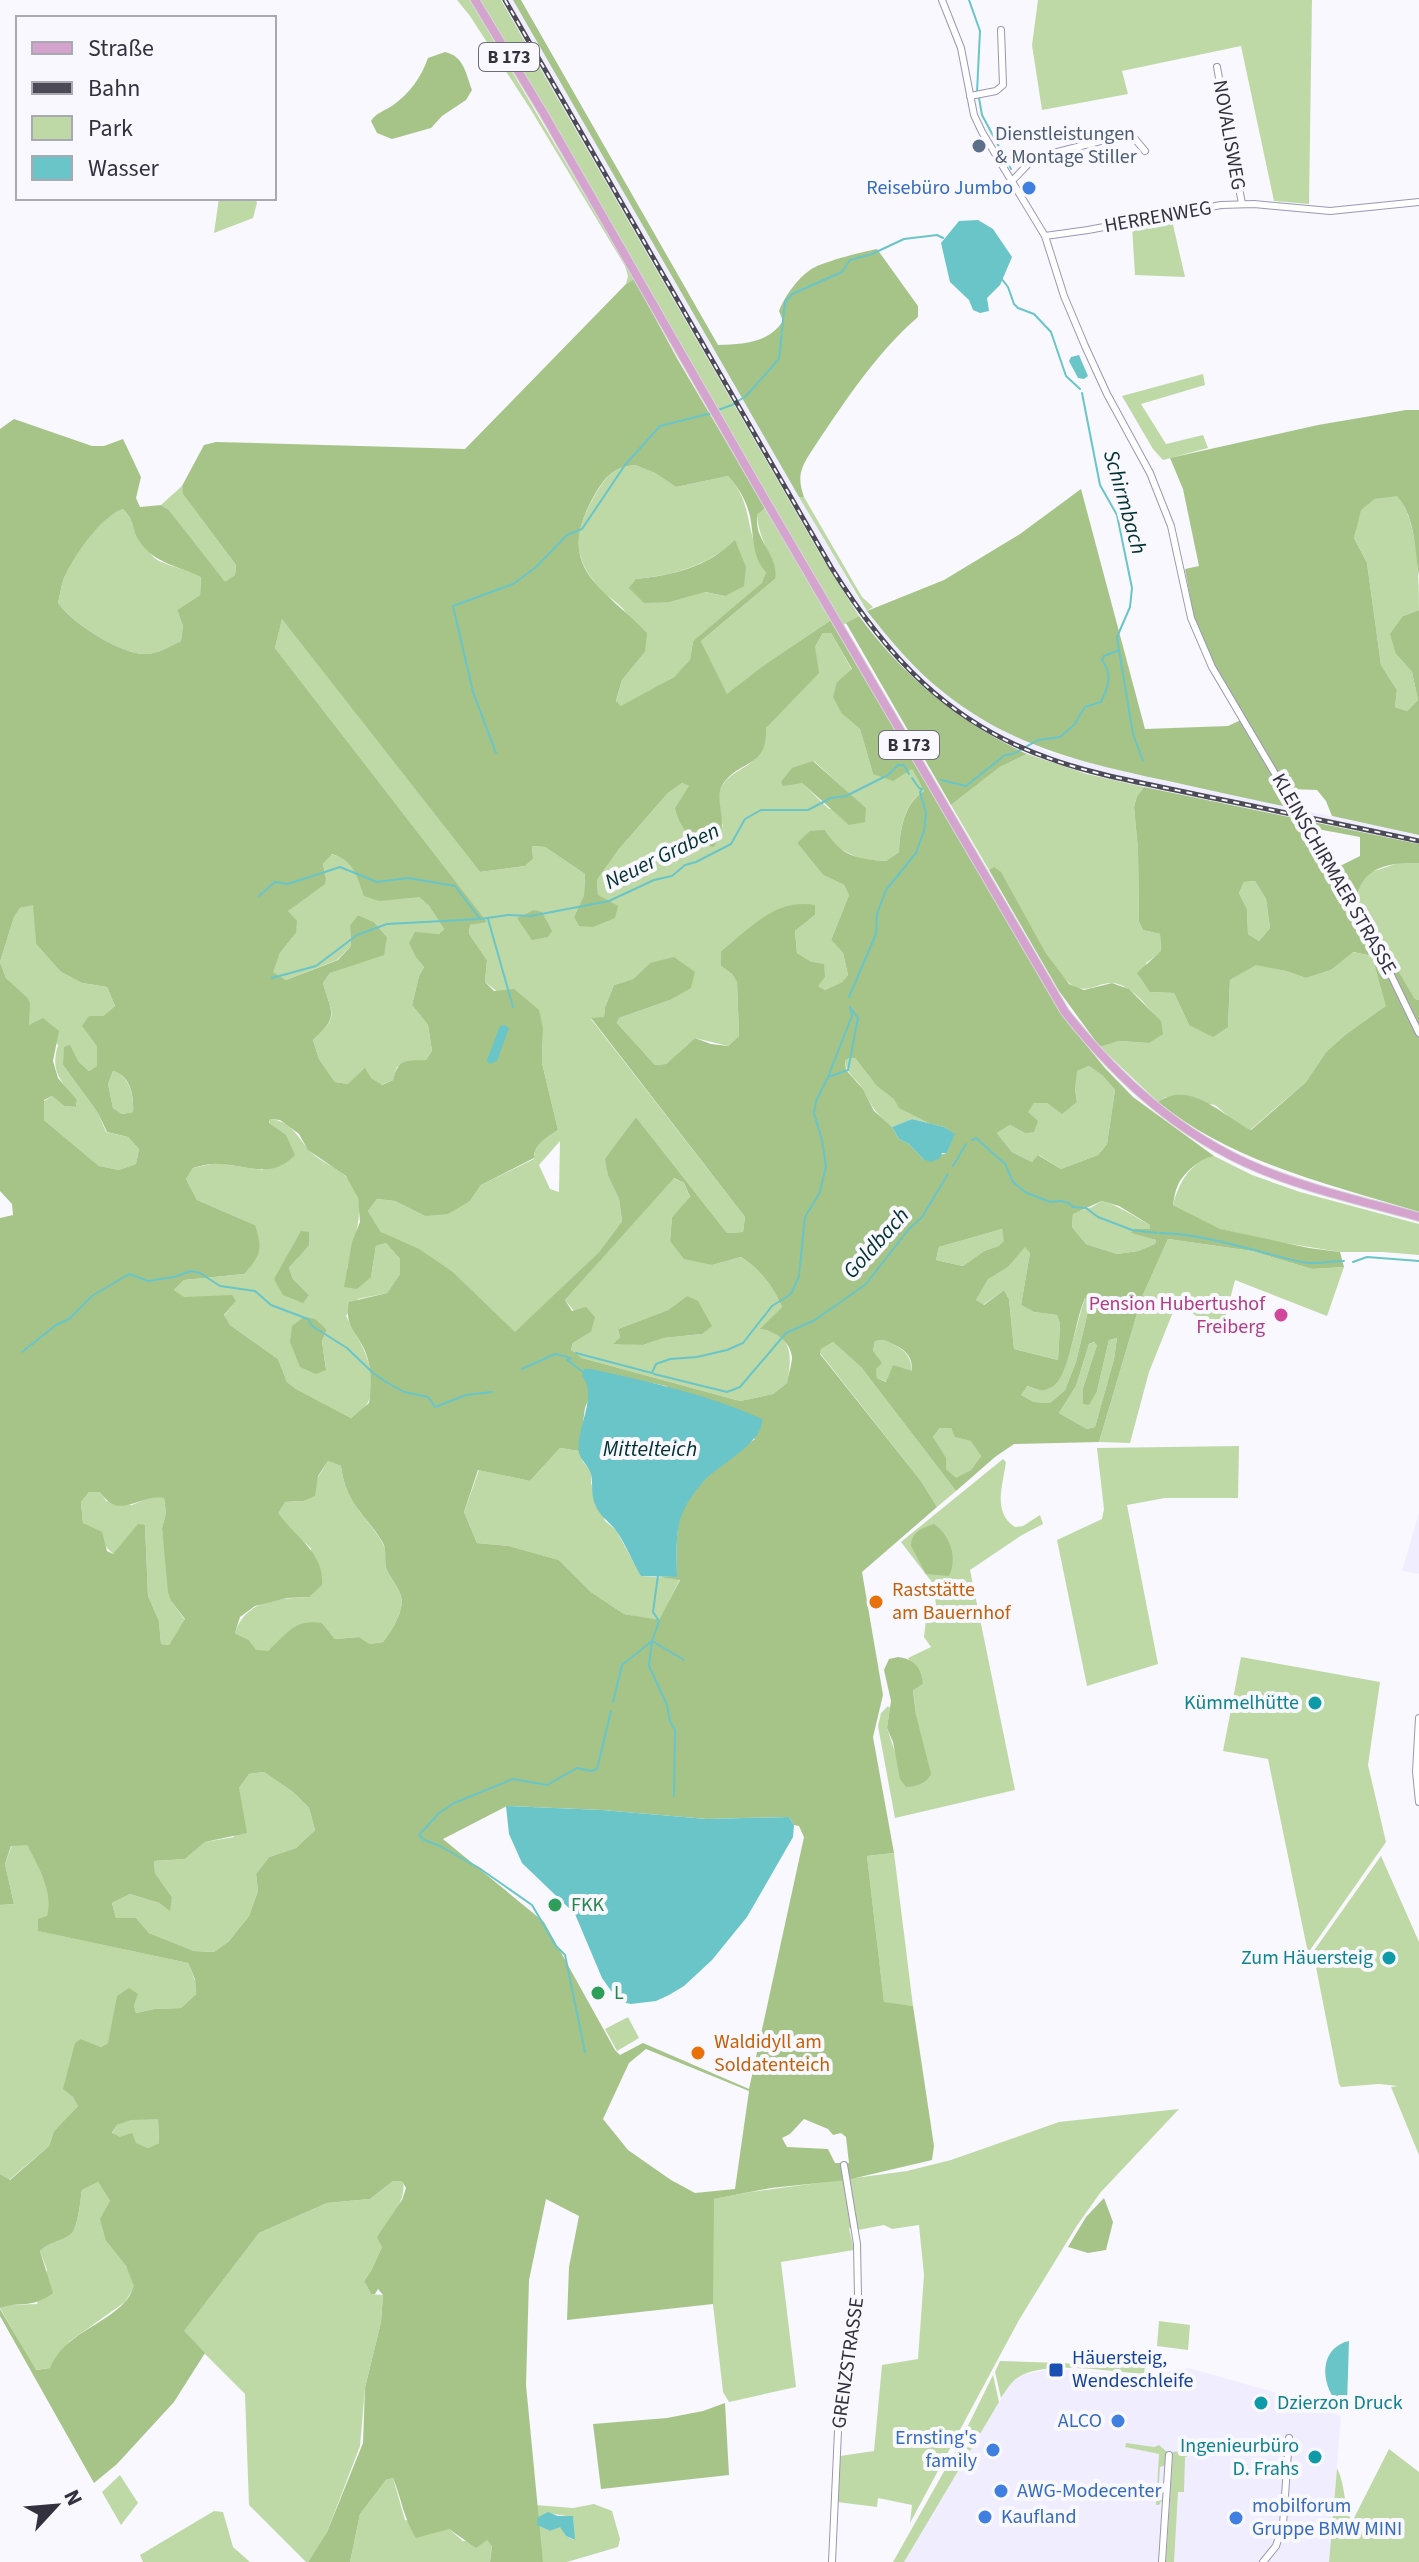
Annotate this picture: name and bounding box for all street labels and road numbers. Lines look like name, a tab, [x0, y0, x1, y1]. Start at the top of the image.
road number: B 173	[479, 43, 539, 71]
street label: NOVALISWEG	[1206, 78, 1252, 192]
street label: HERRENWEG	[1102, 194, 1214, 240]
road number: B 173	[879, 731, 939, 759]
street label: KLEINSCHIRMAER STRASSE	[1265, 768, 1403, 980]
street label: GRENZSTRASSE	[825, 2296, 871, 2430]

